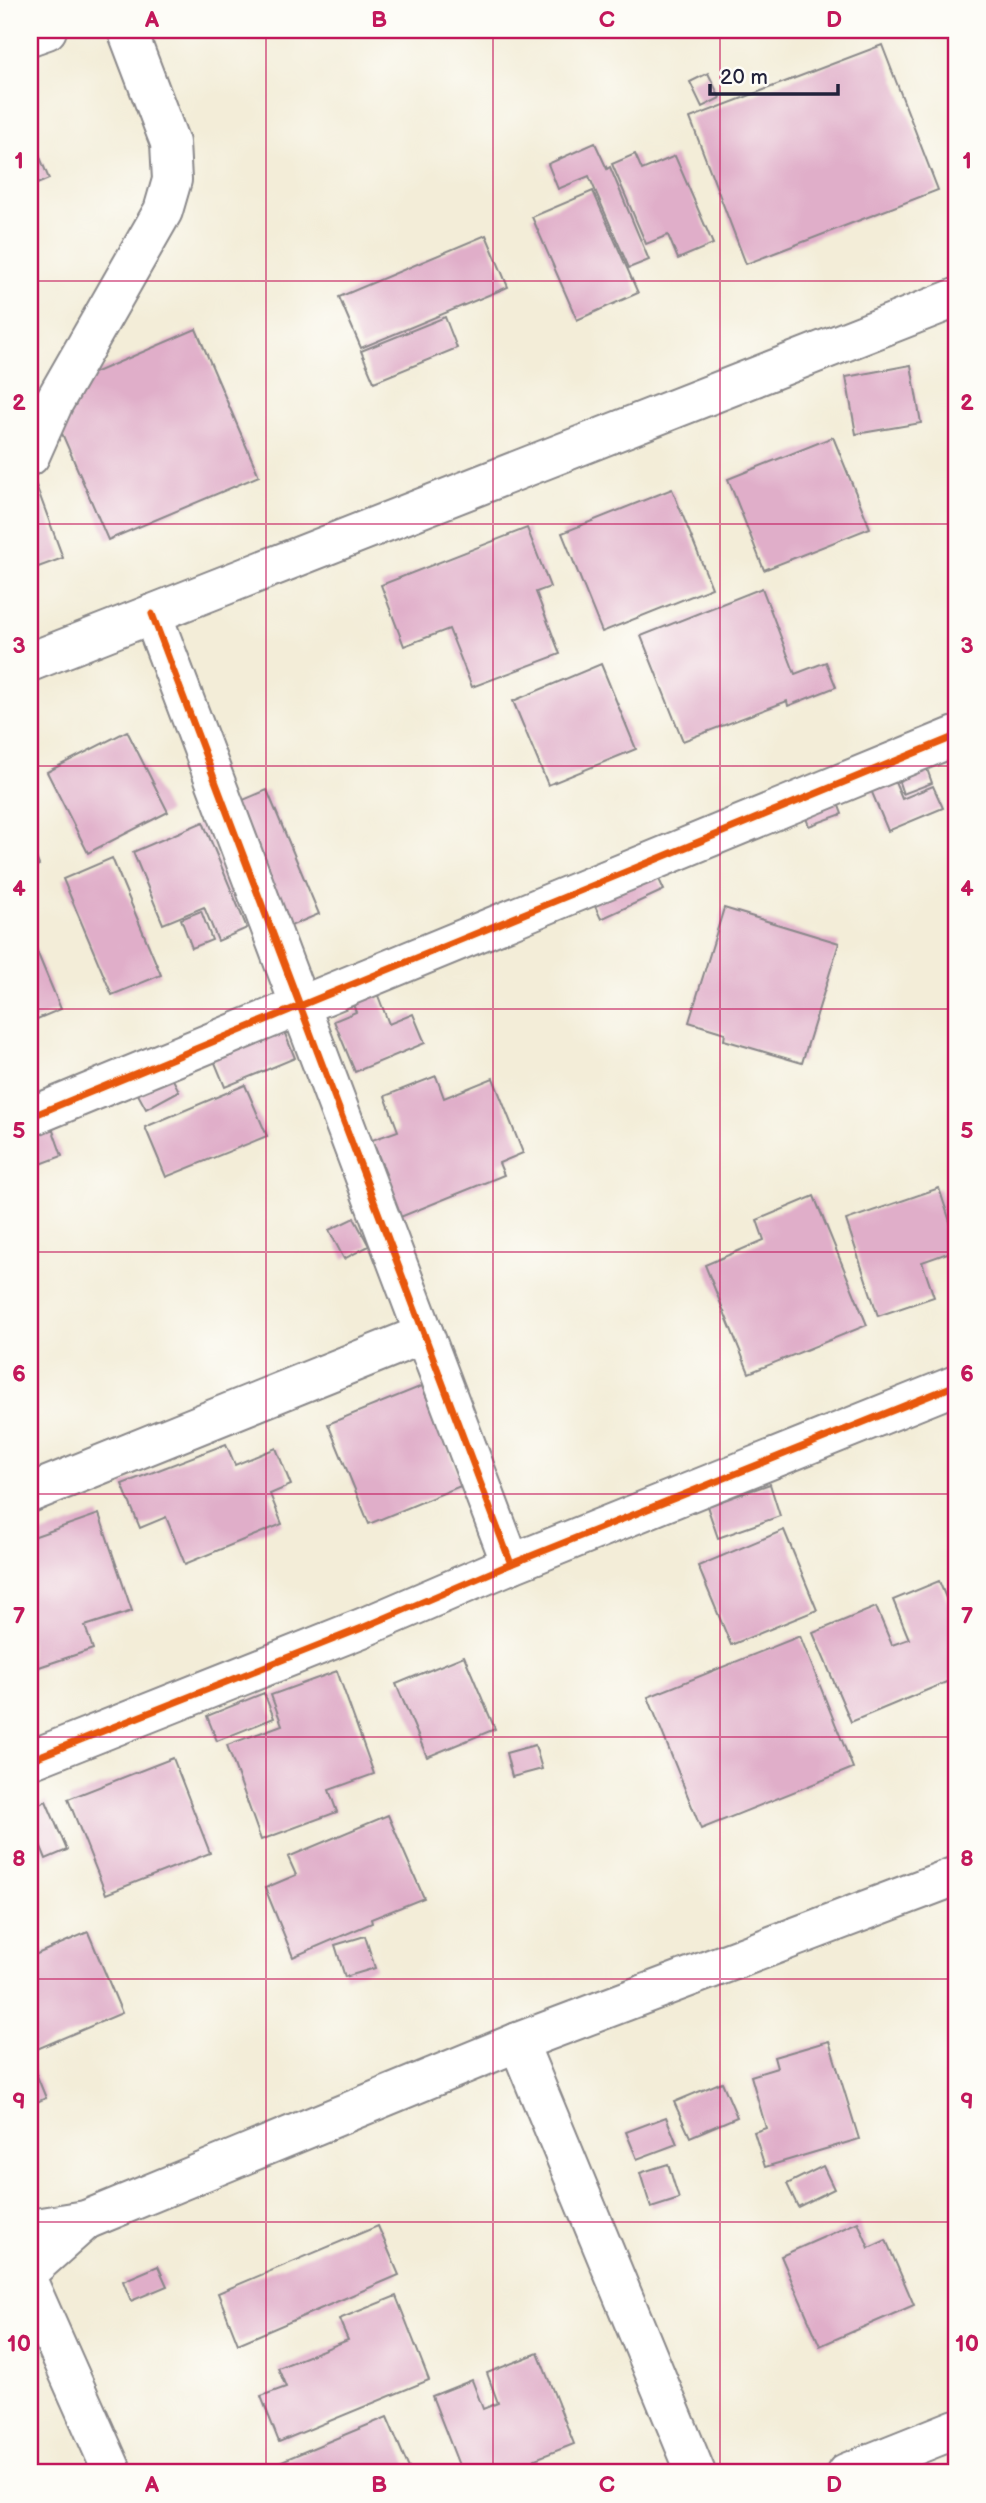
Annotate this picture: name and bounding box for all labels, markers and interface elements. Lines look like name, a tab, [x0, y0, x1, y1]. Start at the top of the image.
text: A	[144, 6, 160, 34]
text: B	[371, 6, 387, 34]
text: C	[599, 6, 615, 34]
text: D	[826, 6, 842, 34]
scale bar	[710, 52, 837, 96]
text: 20 m	[720, 65, 768, 90]
text: 1	[14, 147, 24, 175]
text: 1	[962, 147, 972, 175]
text: 2	[12, 389, 26, 417]
text: 2	[960, 389, 974, 417]
text: 3	[12, 632, 26, 660]
text: 3	[960, 632, 974, 660]
text: 4	[12, 875, 26, 903]
text: 4	[960, 875, 974, 903]
text: 5	[12, 1117, 26, 1145]
text: 5	[960, 1117, 974, 1145]
text: 6	[12, 1360, 26, 1388]
text: 6	[960, 1360, 974, 1388]
text: 7	[13, 1602, 26, 1630]
text: 7	[961, 1602, 974, 1630]
text: 8	[12, 1845, 26, 1873]
text: 8	[960, 1845, 974, 1873]
text: 9	[12, 2088, 26, 2116]
text: 9	[960, 2088, 974, 2116]
text: 10	[7, 2330, 31, 2358]
text: 10	[955, 2330, 979, 2358]
text: A	[144, 2471, 160, 2499]
text: B	[371, 2471, 387, 2499]
text: C	[599, 2471, 615, 2499]
text: D	[826, 2471, 842, 2499]

